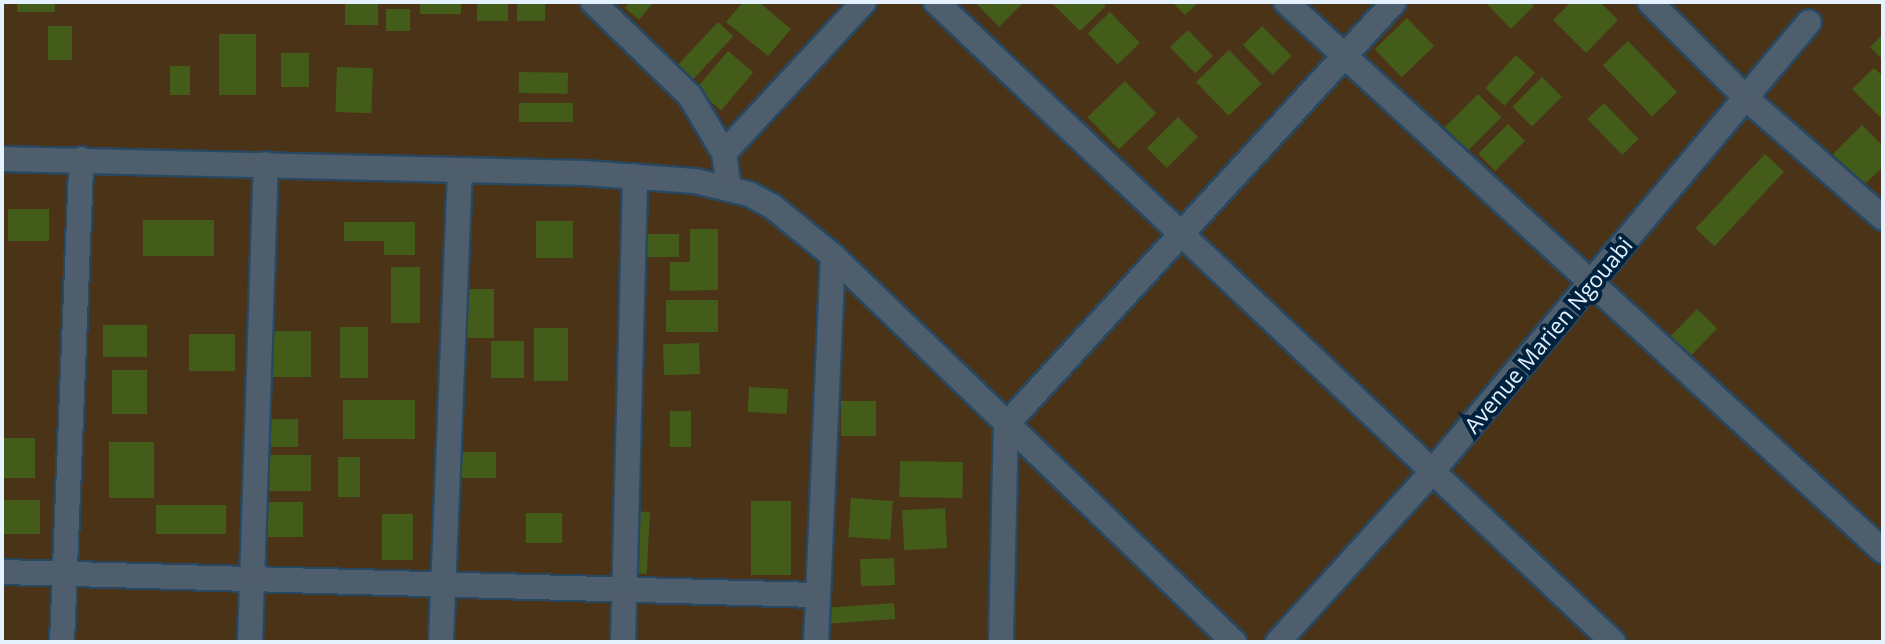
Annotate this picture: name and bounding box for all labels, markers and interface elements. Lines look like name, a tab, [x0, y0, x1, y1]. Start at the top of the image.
street label: Avenue Marien Ngouabi	[1459, 232, 1637, 438]

